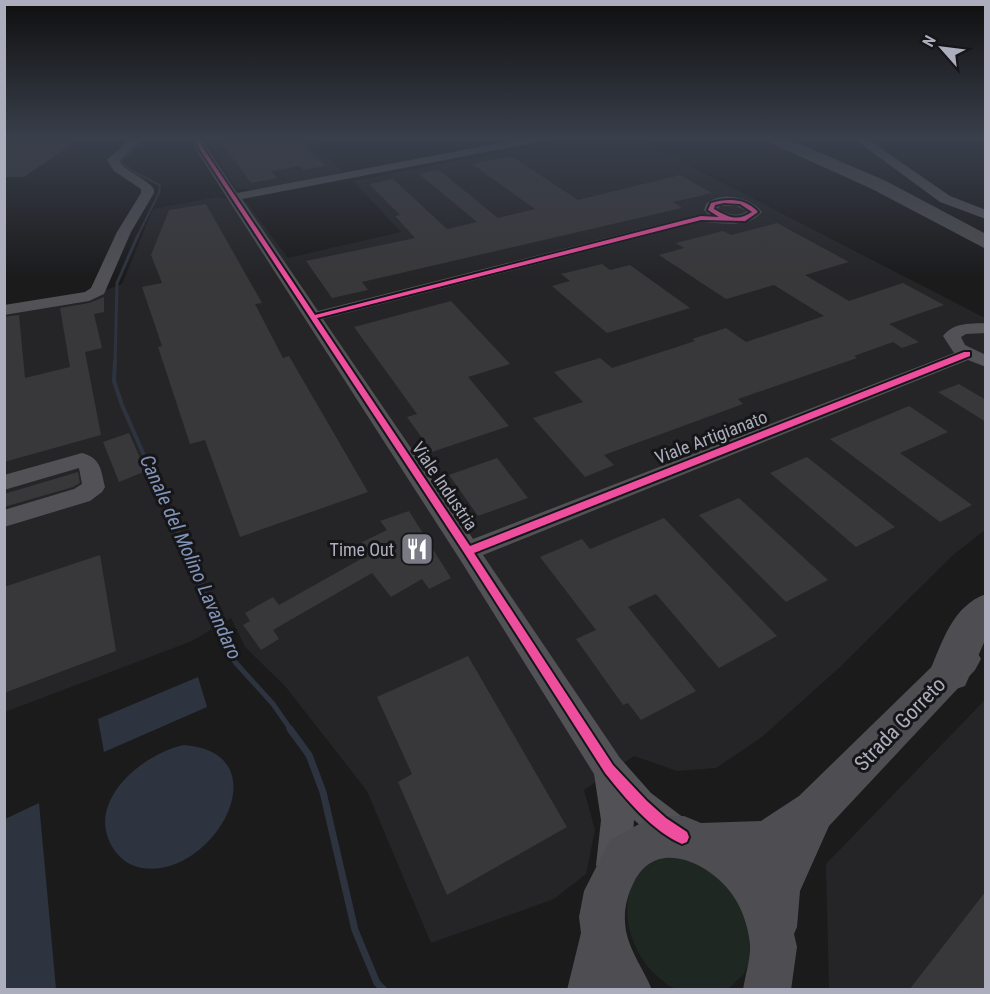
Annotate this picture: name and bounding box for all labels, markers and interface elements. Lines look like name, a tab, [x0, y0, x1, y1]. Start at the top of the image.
north arrow	[912, 18, 972, 78]
text: N	[919, 32, 940, 50]
street label: Viale Artigianato	[652, 406, 770, 468]
street label: Viale Industria	[408, 438, 482, 534]
water label: Canale del Molino Lavandaro	[135, 451, 247, 663]
restaurant icon: Time Out	[399, 531, 435, 567]
place label: Time Out	[330, 539, 394, 560]
street label: Strada Gorreto	[850, 672, 950, 776]

